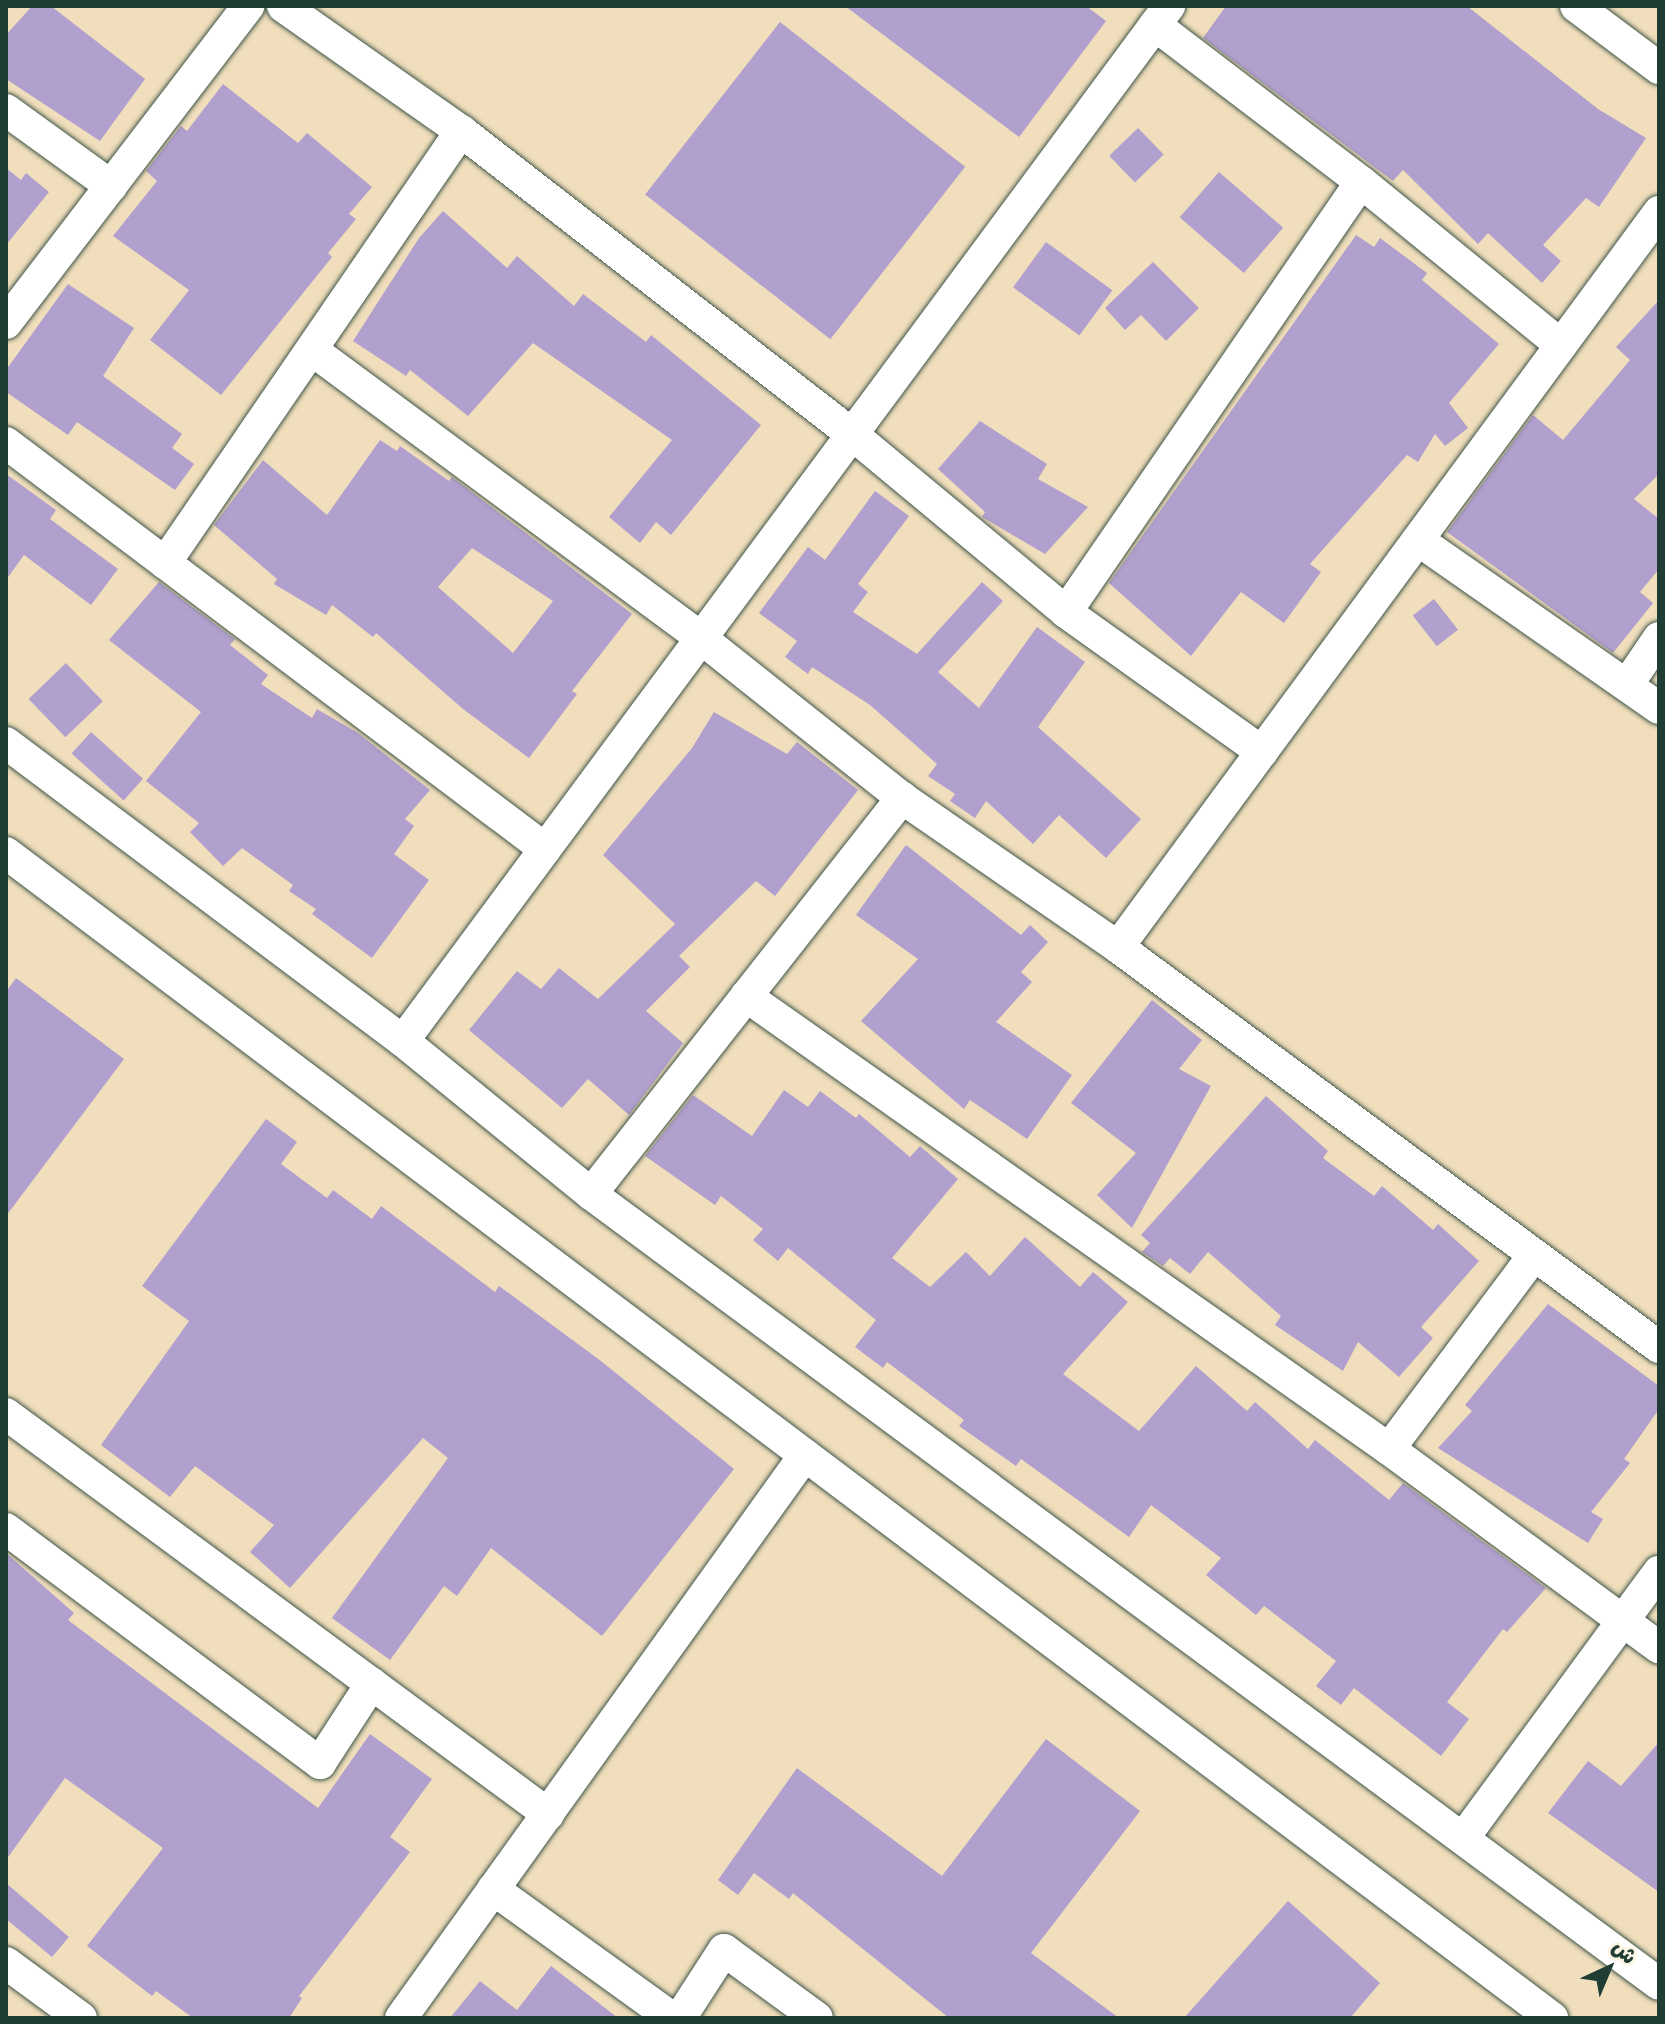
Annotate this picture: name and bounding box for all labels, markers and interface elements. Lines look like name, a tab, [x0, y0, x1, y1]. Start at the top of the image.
north arrow	[1569, 1928, 1649, 2008]
text: ش	[1606, 1930, 1646, 1971]

